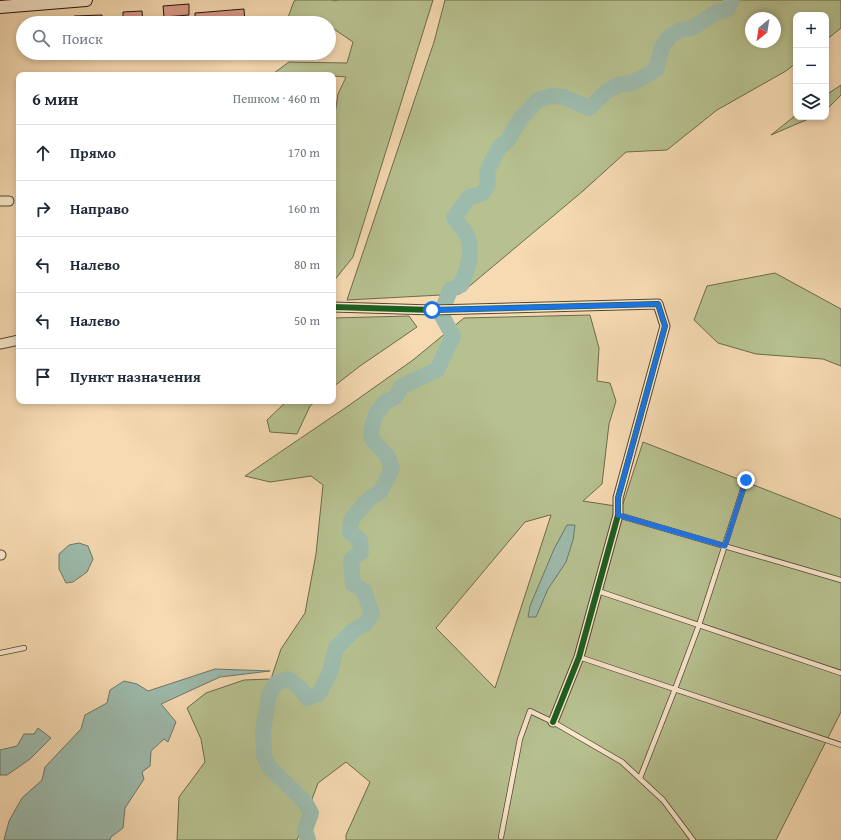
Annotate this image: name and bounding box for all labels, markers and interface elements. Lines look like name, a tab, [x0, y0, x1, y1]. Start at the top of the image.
north arrow	[745, 12, 781, 48]
map controls	[793, 12, 829, 120]
button: +	[793, 12, 829, 48]
search box	[16, 16, 336, 60]
icon: search	[30, 27, 52, 49]
text: Поиск	[62, 28, 103, 49]
button: −	[793, 48, 829, 84]
button: layers	[793, 84, 829, 120]
text: 6 мин	[32, 86, 78, 111]
text: Пешком · 460 m	[233, 89, 320, 108]
icon: ahead	[32, 142, 54, 164]
text: Прямо	[70, 142, 116, 163]
text: 170 m	[288, 143, 320, 162]
icon: right	[32, 198, 54, 220]
text: Направо	[70, 198, 129, 219]
text: 160 m	[288, 199, 320, 218]
icon: left	[32, 254, 54, 276]
text: Налево	[70, 254, 120, 275]
text: 80 m	[294, 255, 320, 274]
route start	[423, 301, 441, 319]
icon: left	[32, 310, 54, 332]
text: Налево	[70, 310, 120, 331]
text: 50 m	[294, 311, 320, 330]
icon: arrive	[32, 366, 54, 388]
text: Пункт назначения	[70, 366, 201, 387]
route end	[737, 471, 755, 489]

